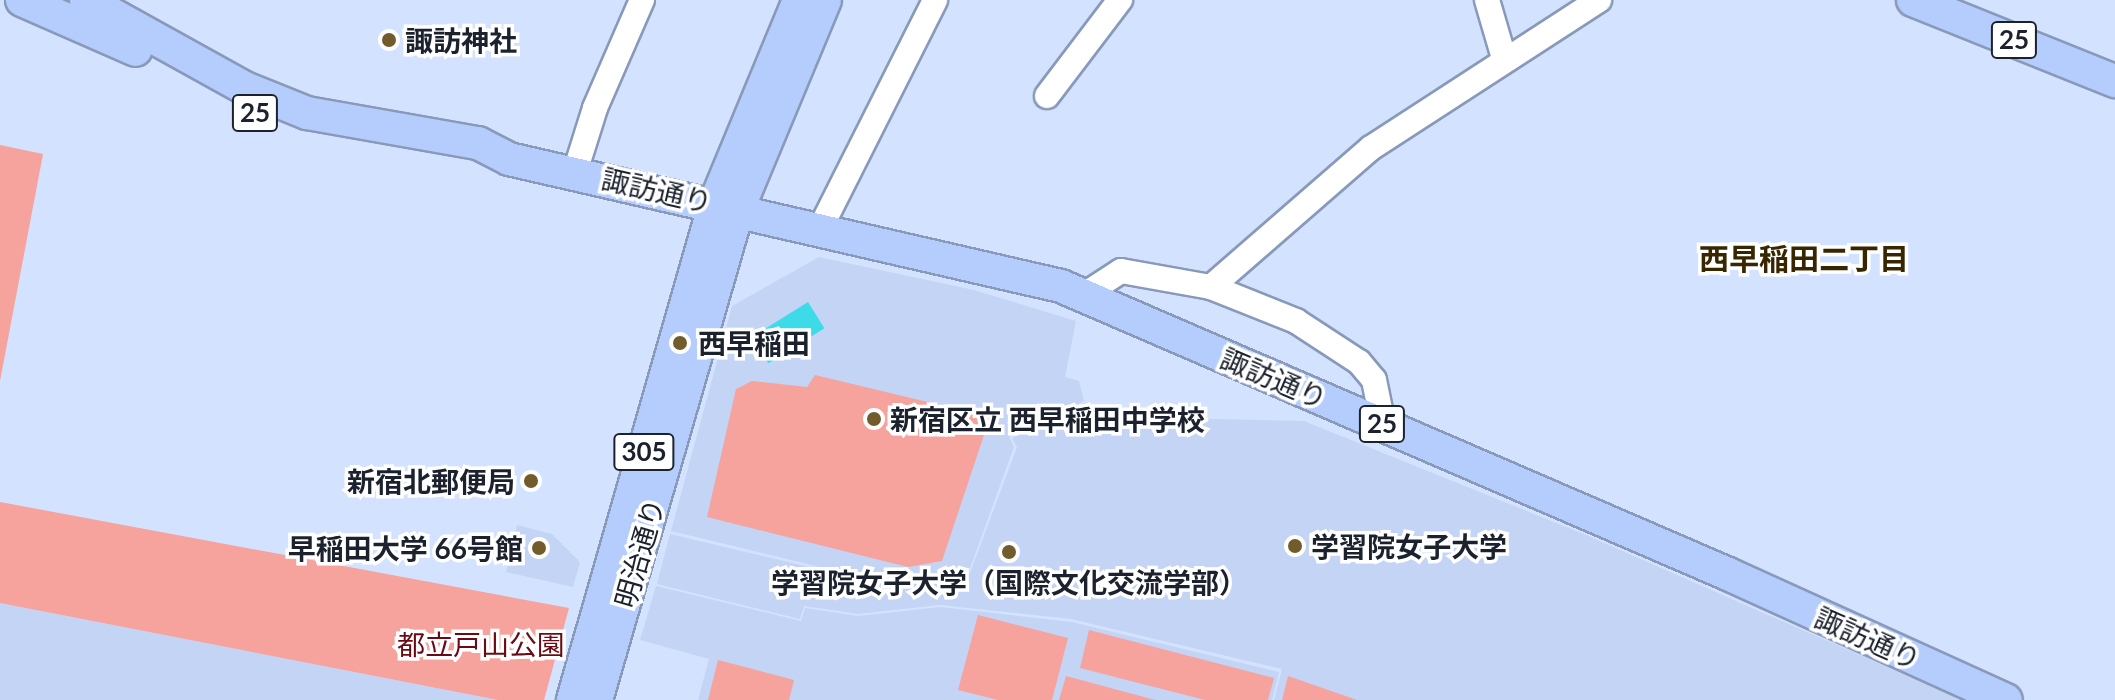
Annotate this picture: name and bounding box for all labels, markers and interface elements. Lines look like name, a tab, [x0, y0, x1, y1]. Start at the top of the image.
road number: 25	[1990, 18, 2038, 62]
place label: 諏訪神社	[405, 23, 517, 57]
marker: 諏訪神社	[380, 31, 398, 49]
road number: 25	[231, 91, 279, 135]
street label: 諏訪通り	[599, 161, 715, 219]
district label: 西早稲田二丁目	[1699, 240, 1909, 276]
place label: 西早稲田	[698, 326, 810, 360]
marker: 西早稲田	[669, 332, 691, 354]
street label: 諏訪通り	[1216, 341, 1332, 415]
place label: 新宿区立 西早稲田中学校	[890, 402, 1205, 436]
road number: 25	[1358, 402, 1406, 446]
marker: 新宿区立 西早稲田中学校	[865, 410, 883, 428]
road number: 305	[612, 430, 676, 474]
place label: 新宿北郵便局	[347, 464, 515, 498]
marker: 新宿北郵便局	[522, 472, 540, 490]
street label: 明治通り	[607, 495, 671, 611]
place label: 学習院女子大学	[1311, 529, 1507, 563]
place label: 早稲田大学 66号館	[288, 531, 523, 565]
marker: 学習院女子大学	[1286, 537, 1304, 555]
marker: 早稲田大学 66号館	[530, 539, 548, 557]
marker: 学習院女子大学（国際文化交流学部）	[1000, 543, 1018, 561]
place label: 学習院女子大学（国際文化交流学部）	[771, 565, 1247, 599]
street label: 諏訪通り	[1810, 600, 1926, 676]
park label: 都立戸山公園	[397, 627, 565, 661]

